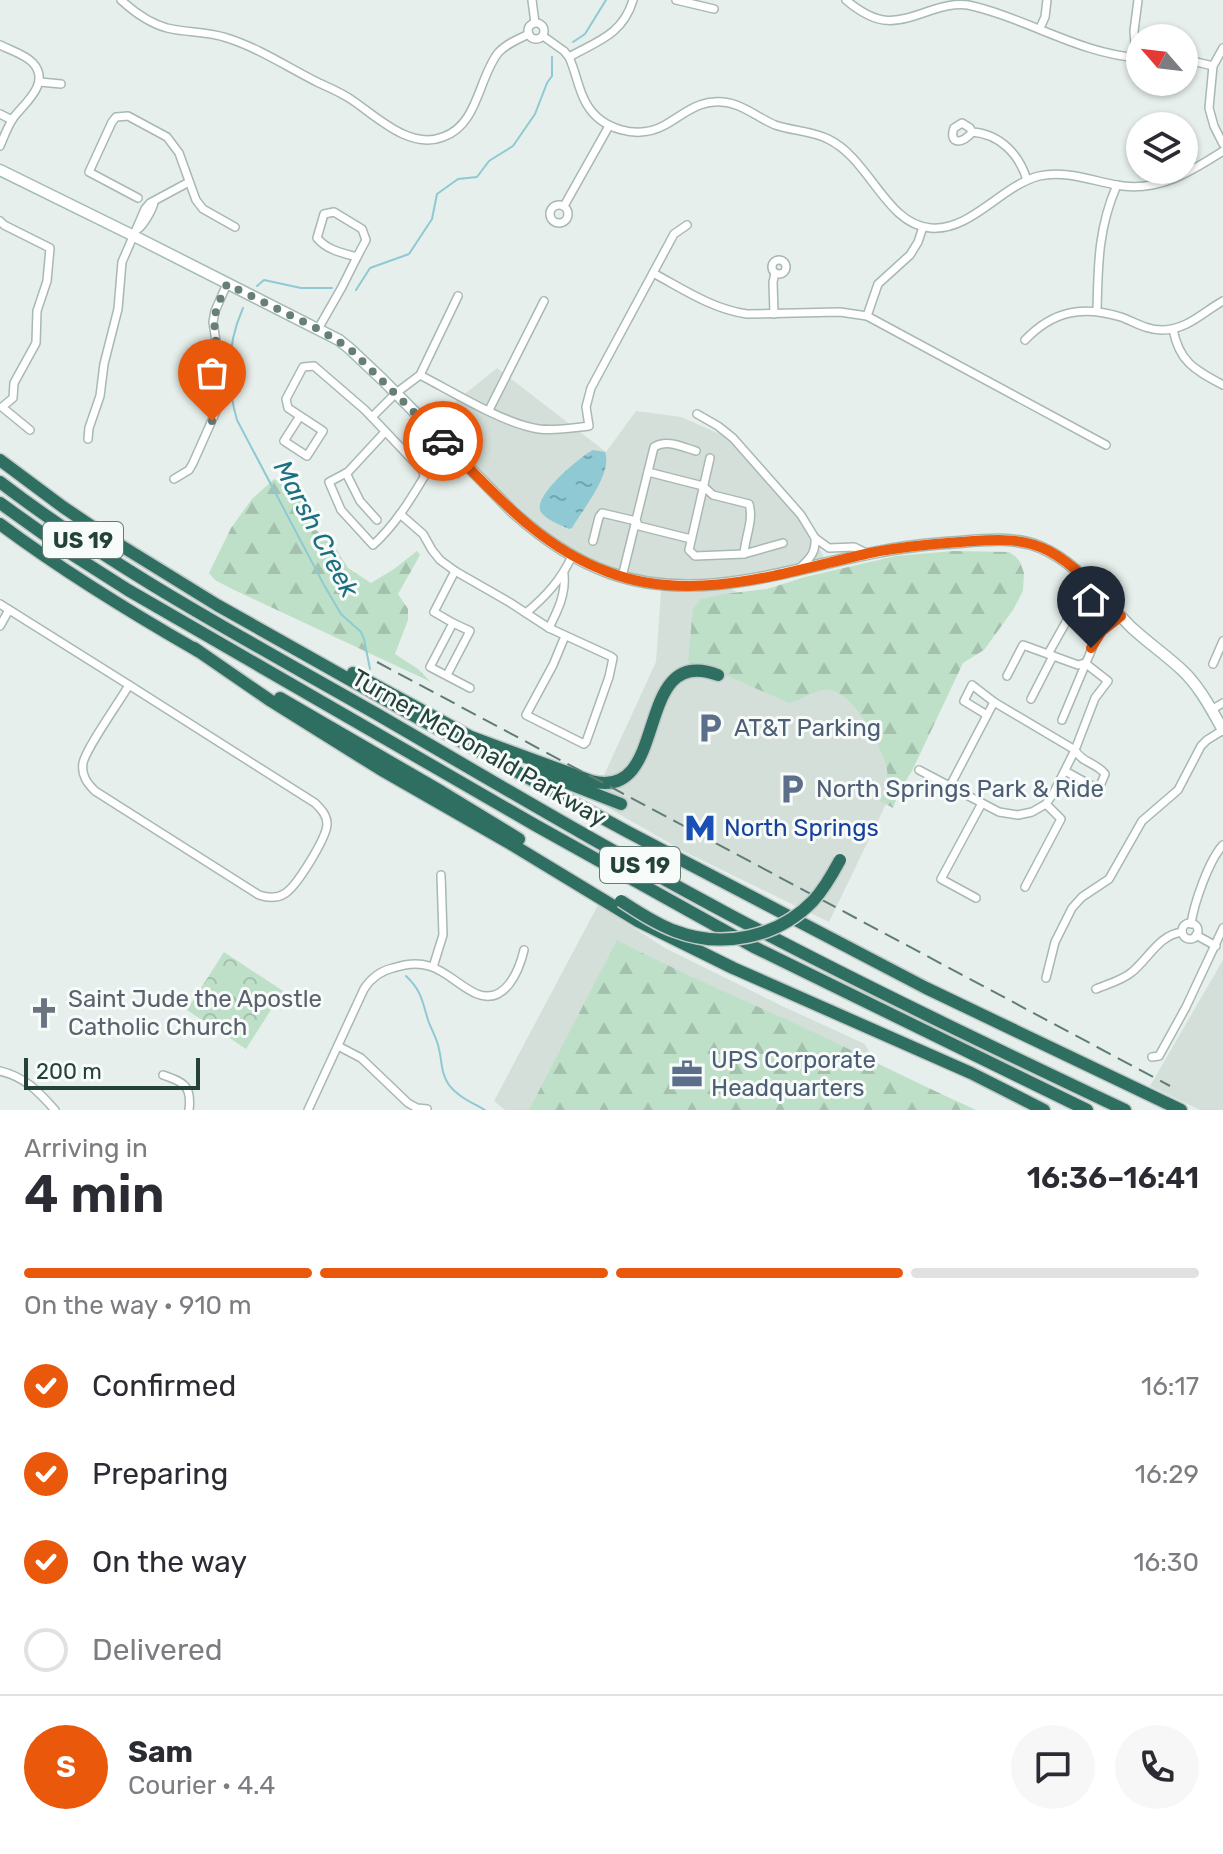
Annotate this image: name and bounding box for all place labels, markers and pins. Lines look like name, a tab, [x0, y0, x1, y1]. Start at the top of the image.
pin	[178, 339, 246, 421]
pin	[1057, 566, 1125, 648]
parking icon: AT&T Parking	[693, 711, 727, 745]
place label: AT&T Parking	[734, 714, 881, 742]
parking icon: North Springs Park & Ride	[775, 772, 809, 806]
place label: North Springs Park & Ride	[816, 775, 1104, 803]
metro station icon: North Springs	[683, 811, 717, 845]
place label: North Springs	[724, 814, 879, 842]
place label: Saint Jude the Apostle Catholic Church	[68, 985, 322, 1041]
church icon: Saint Jude the Apostle Catholic Church	[27, 996, 61, 1030]
place label: UPS Corporate Headquarters	[711, 1046, 876, 1102]
office icon: UPS Corporate Headquarters	[670, 1057, 704, 1091]

